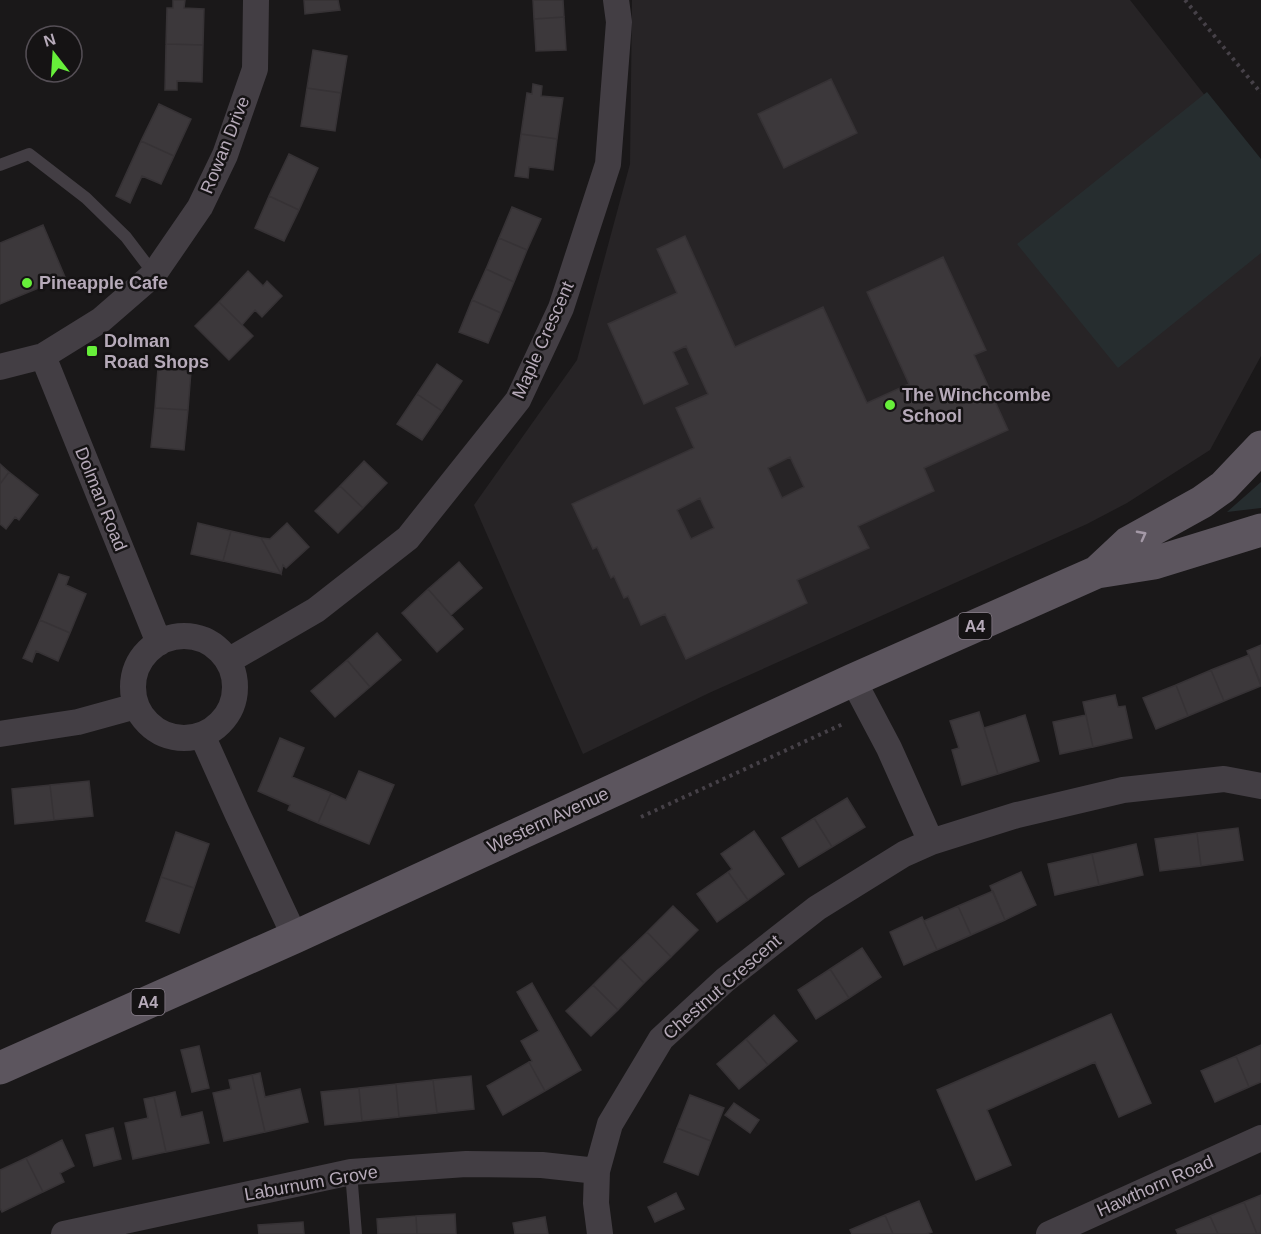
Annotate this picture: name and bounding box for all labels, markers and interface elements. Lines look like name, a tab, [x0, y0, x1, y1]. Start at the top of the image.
north arrow	[24, 24, 84, 84]
text: N	[42, 30, 58, 50]
street label: Rowan Drive	[196, 93, 254, 197]
place label: Pineapple Cafe	[39, 273, 168, 293]
marker: Pineapple Cafe	[20, 276, 34, 290]
street label: Maple Crescent	[508, 278, 578, 402]
place label: Dolman Road Shops	[104, 331, 209, 372]
marker: Dolman Road Shops	[85, 344, 99, 358]
place label: The Winchcombe School	[902, 385, 1051, 426]
marker: The Winchcombe School	[883, 398, 897, 412]
street label: Dolman Road	[71, 444, 131, 554]
one-way arrow	[1135, 531, 1146, 542]
road number: A4	[958, 613, 992, 639]
street label: Western Avenue	[484, 783, 612, 857]
street label: Chestnut Crescent	[659, 931, 785, 1043]
road number: A4	[132, 989, 164, 1015]
street label: Hawthorn Road	[1094, 1151, 1216, 1221]
street label: Laburnum Grove	[243, 1161, 379, 1205]

